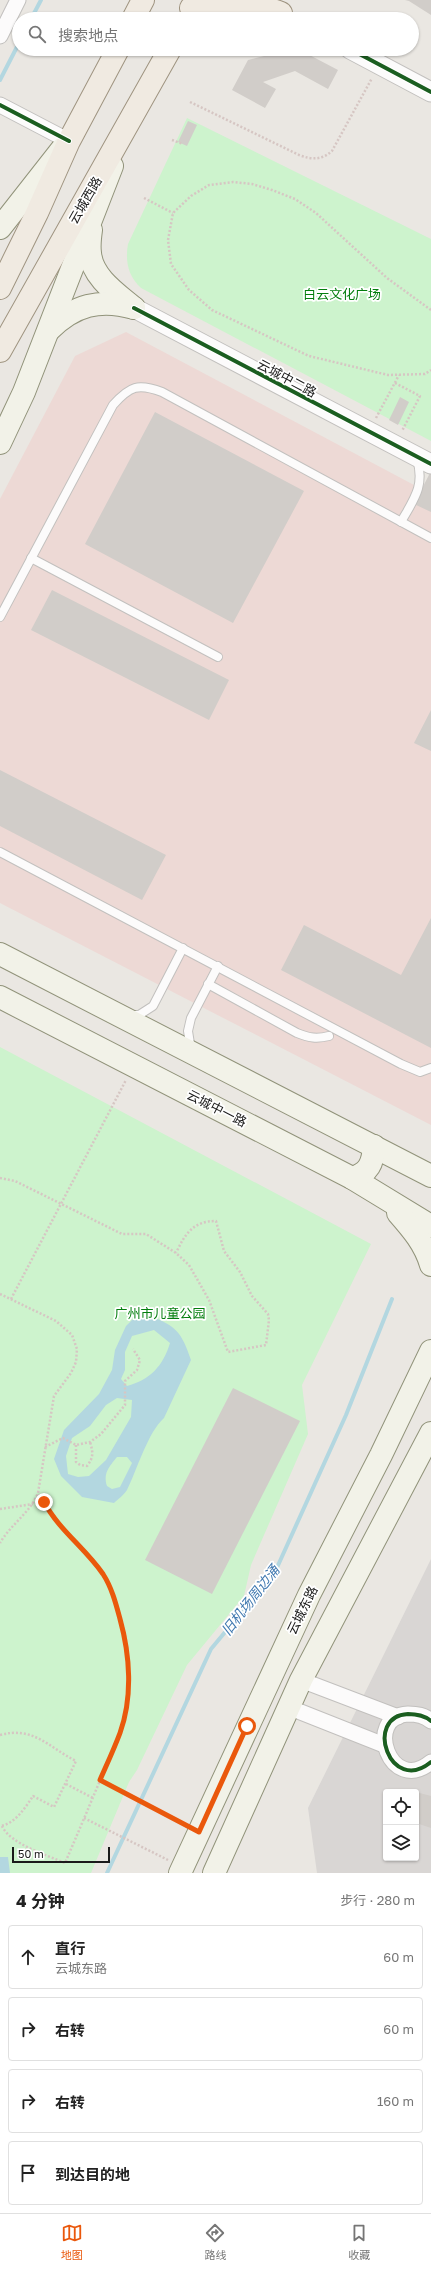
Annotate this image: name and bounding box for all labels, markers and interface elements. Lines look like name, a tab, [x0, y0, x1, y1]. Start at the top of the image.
search box	[12, 12, 419, 56]
icon: search	[26, 23, 48, 45]
text: 搜索地点	[58, 26, 118, 44]
street label: 云城西路	[65, 173, 105, 227]
park label: 白云文化广场	[303, 286, 381, 302]
street label: 云城中二路	[255, 356, 319, 400]
street label: 云城中一路	[184, 1086, 250, 1130]
park label: 广州市儿童公园	[114, 1305, 206, 1321]
route end	[35, 1493, 53, 1511]
water label: 旧机场周边涌	[217, 1560, 284, 1638]
street label: 云城东路	[283, 1583, 321, 1637]
route start	[238, 1717, 256, 1735]
map controls	[383, 1789, 419, 1861]
button: locate	[383, 1789, 419, 1825]
button: layers	[383, 1825, 419, 1861]
scale bar	[12, 1845, 110, 1864]
text: 50 m	[18, 1847, 44, 1860]
text: 4 分钟	[16, 1890, 65, 1911]
text: 步行 · 280 m	[340, 1892, 415, 1908]
text: 直行	[55, 1939, 85, 1957]
icon: ahead	[17, 1946, 39, 1968]
text: 60 m	[383, 1949, 414, 1965]
text: 云城东路	[55, 1960, 107, 1976]
icon: right	[17, 2018, 39, 2040]
text: 右转	[55, 2021, 85, 2039]
text: 60 m	[383, 2021, 414, 2037]
icon: right	[17, 2090, 39, 2112]
text: 右转	[55, 2093, 85, 2111]
text: 160 m	[377, 2093, 414, 2109]
icon: arrive	[17, 2162, 39, 2184]
text: 到达目的地	[55, 2165, 130, 2183]
tab: 地图	[61, 2222, 83, 2262]
tab: 路线	[204, 2222, 226, 2262]
tab: 收藏	[348, 2222, 370, 2262]

